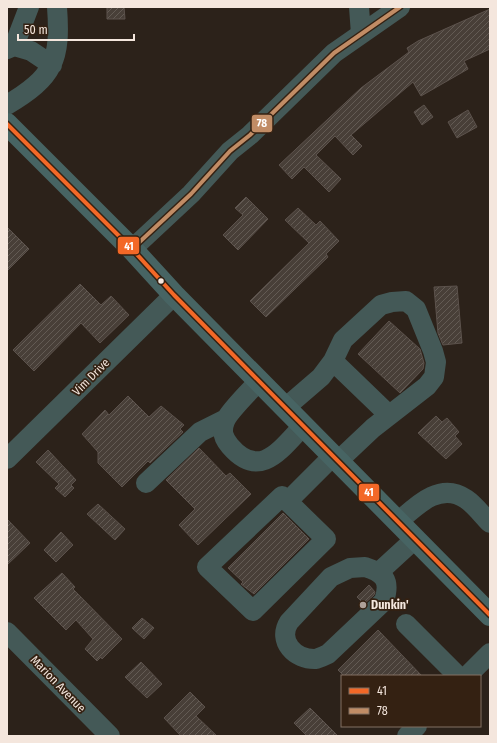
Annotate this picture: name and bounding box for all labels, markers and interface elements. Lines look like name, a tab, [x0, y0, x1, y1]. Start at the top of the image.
scale bar	[18, 16, 134, 42]
text: 50 m	[24, 23, 48, 37]
line badge: 78	[251, 114, 273, 133]
text: 78	[257, 117, 267, 130]
line badge: 41	[117, 236, 140, 255]
text: 41	[124, 240, 134, 253]
unlabelled marker	[156, 276, 166, 286]
street label: Vim Drive	[70, 356, 112, 398]
line badge: 41	[358, 483, 380, 502]
text: 41	[364, 486, 374, 499]
place label: Dunkin'	[371, 598, 409, 612]
marker: Dunkin'	[358, 600, 368, 610]
street label: Marion Avenue	[28, 653, 88, 715]
legend	[341, 675, 481, 727]
text: 41	[377, 684, 387, 698]
text: 78	[377, 704, 388, 718]

